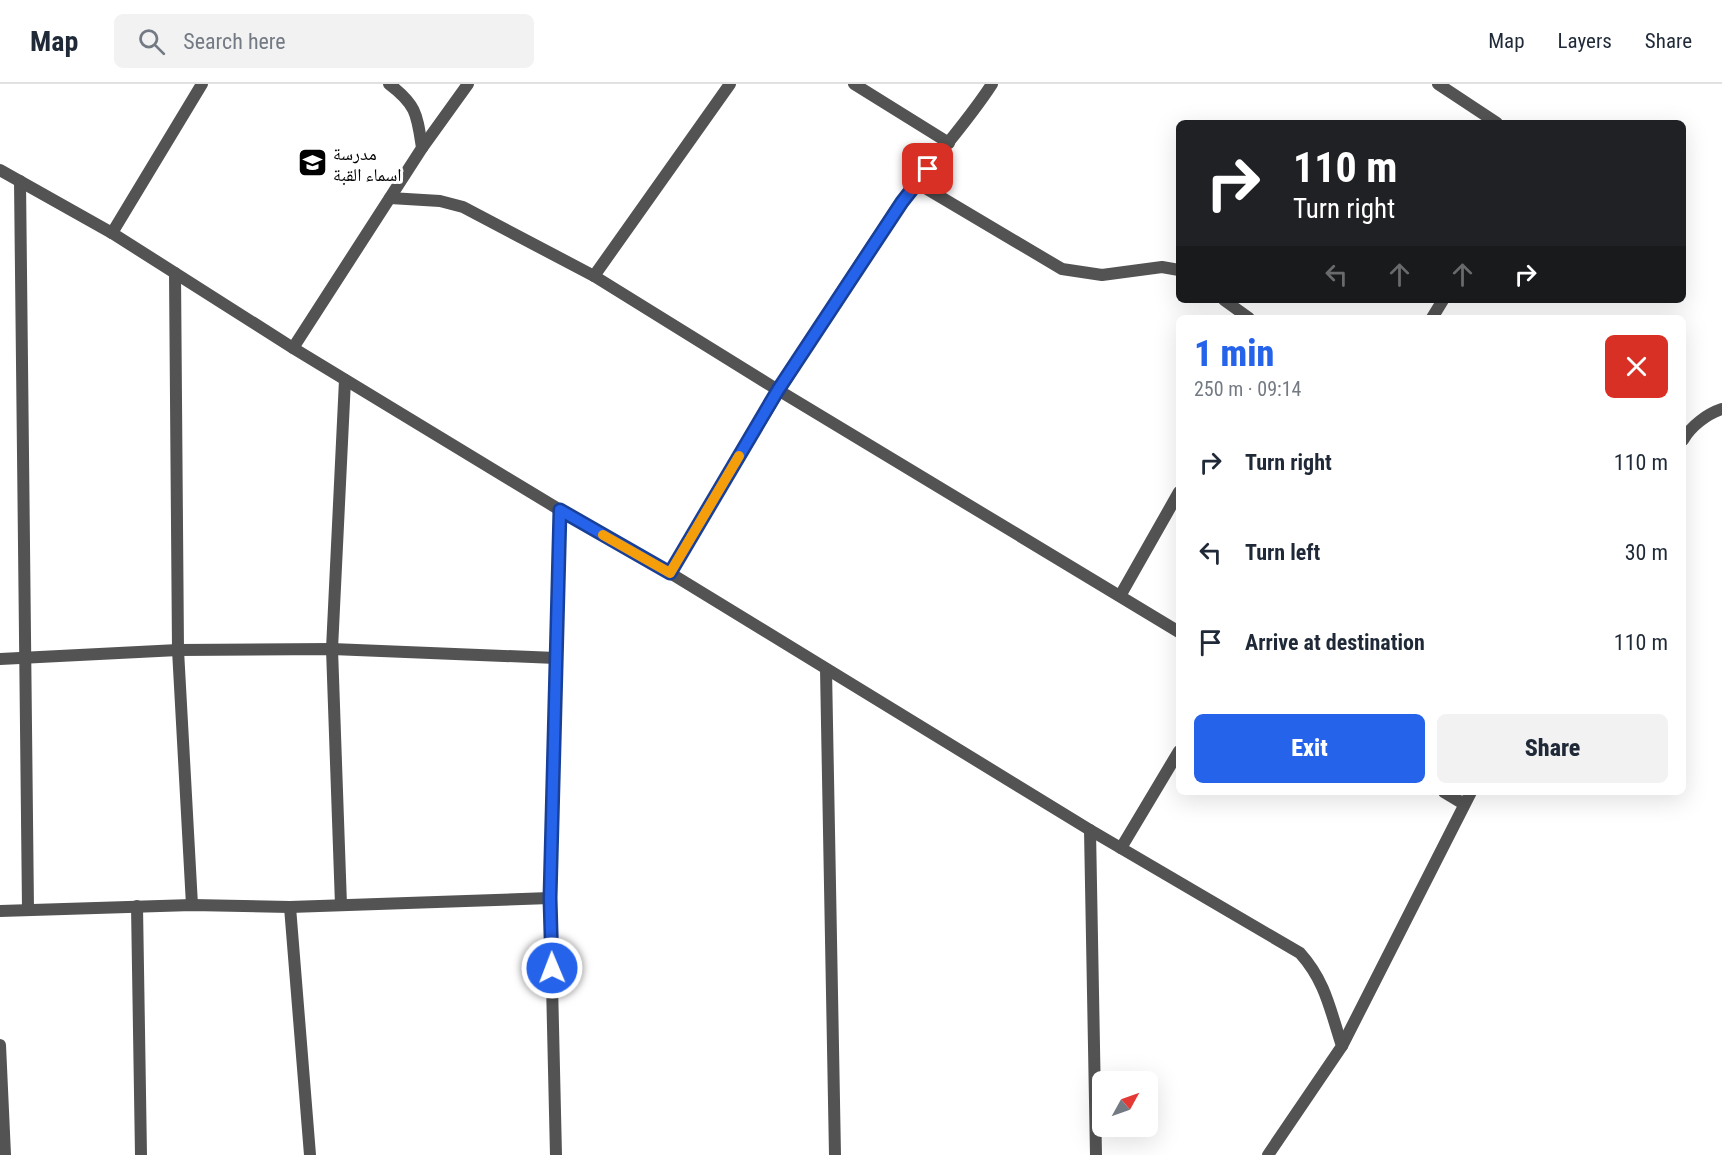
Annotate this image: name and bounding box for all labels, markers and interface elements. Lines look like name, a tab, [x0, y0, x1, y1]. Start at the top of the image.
search box	[114, 14, 534, 68]
text: Map	[30, 25, 78, 58]
icon: search	[135, 25, 168, 58]
text: Search here	[183, 29, 286, 54]
text: Map	[1488, 29, 1525, 53]
text: Layers	[1558, 29, 1612, 53]
text: Share	[1645, 29, 1692, 53]
place label: مدرسة اسماء القبة	[333, 143, 402, 185]
pin	[902, 143, 953, 194]
text: 110 m	[1293, 143, 1398, 192]
icon: right	[1194, 144, 1272, 222]
school or university icon: مدرسة اسماء القبة	[296, 147, 328, 179]
icon: arrive	[911, 152, 944, 185]
text: Turn right	[1293, 193, 1395, 225]
icon: left	[1320, 258, 1353, 291]
icon: ahead	[1383, 258, 1416, 291]
icon: ahead	[1446, 258, 1479, 291]
icon: right	[1509, 258, 1542, 291]
text: 1 min	[1194, 333, 1274, 375]
button: close	[1605, 335, 1668, 398]
text: 250 m · 09:14	[1194, 377, 1301, 401]
icon: right	[1194, 446, 1227, 479]
text: Turn right	[1245, 450, 1332, 475]
text: 110 m	[1614, 450, 1668, 475]
icon: left	[1194, 536, 1227, 569]
text: Turn left	[1245, 540, 1320, 565]
text: 30 m	[1625, 540, 1668, 565]
icon: arrive	[1194, 626, 1227, 659]
text: Arrive at destination	[1245, 630, 1425, 655]
text: 110 m	[1614, 630, 1668, 655]
button: Exit	[1194, 714, 1425, 783]
button: Share	[1437, 714, 1668, 783]
position arrow	[520, 936, 584, 1000]
north arrow	[1092, 1071, 1158, 1137]
map controls	[1092, 1071, 1158, 1137]

